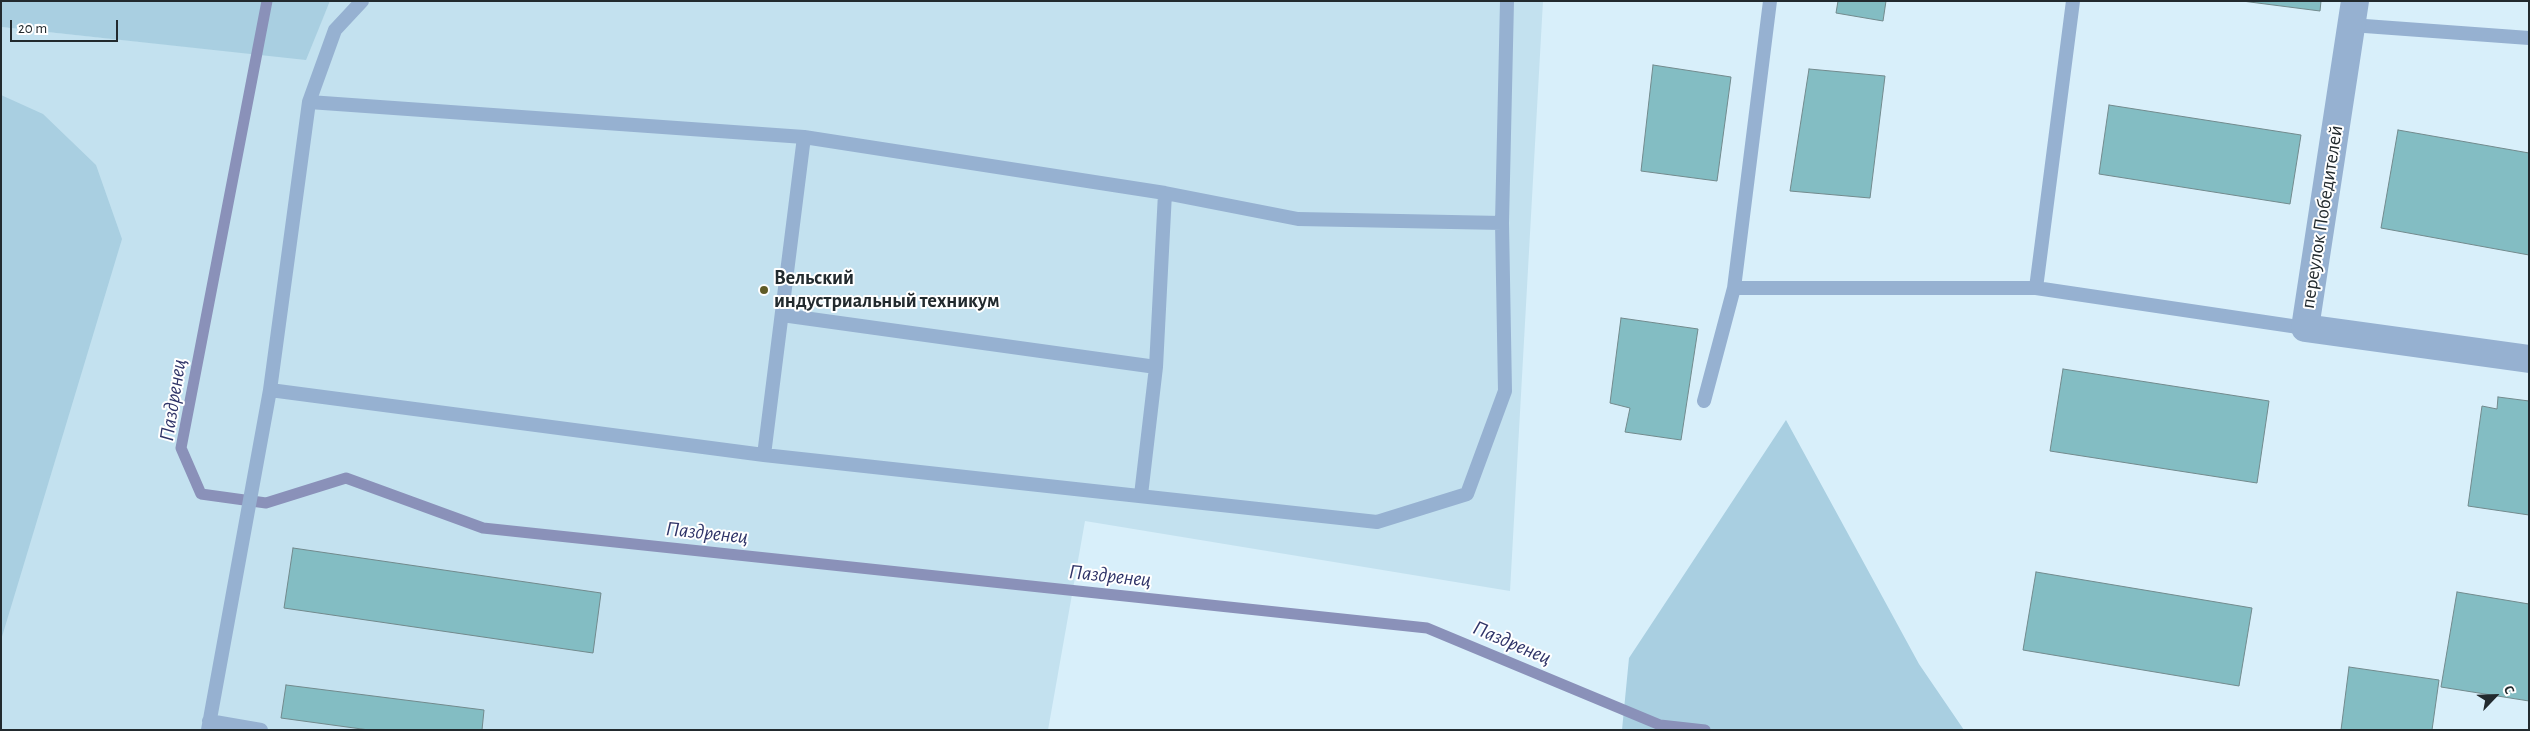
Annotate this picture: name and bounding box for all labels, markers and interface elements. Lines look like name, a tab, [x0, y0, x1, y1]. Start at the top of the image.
scale bar	[12, 10, 120, 42]
text: 20 m	[18, 21, 47, 36]
street label: переулок Победителей	[2296, 123, 2348, 311]
place label: Вельский индустриальный техникум	[774, 266, 1000, 313]
marker: Вельский индустриальный техникум	[758, 284, 770, 296]
water label: Паздренец	[154, 357, 192, 443]
water label: Паздренец	[664, 516, 750, 550]
water label: Паздренец	[1067, 559, 1153, 593]
water label: Паздренец	[1469, 615, 1555, 671]
north arrow	[2470, 671, 2520, 721]
text: С	[2501, 684, 2517, 696]

